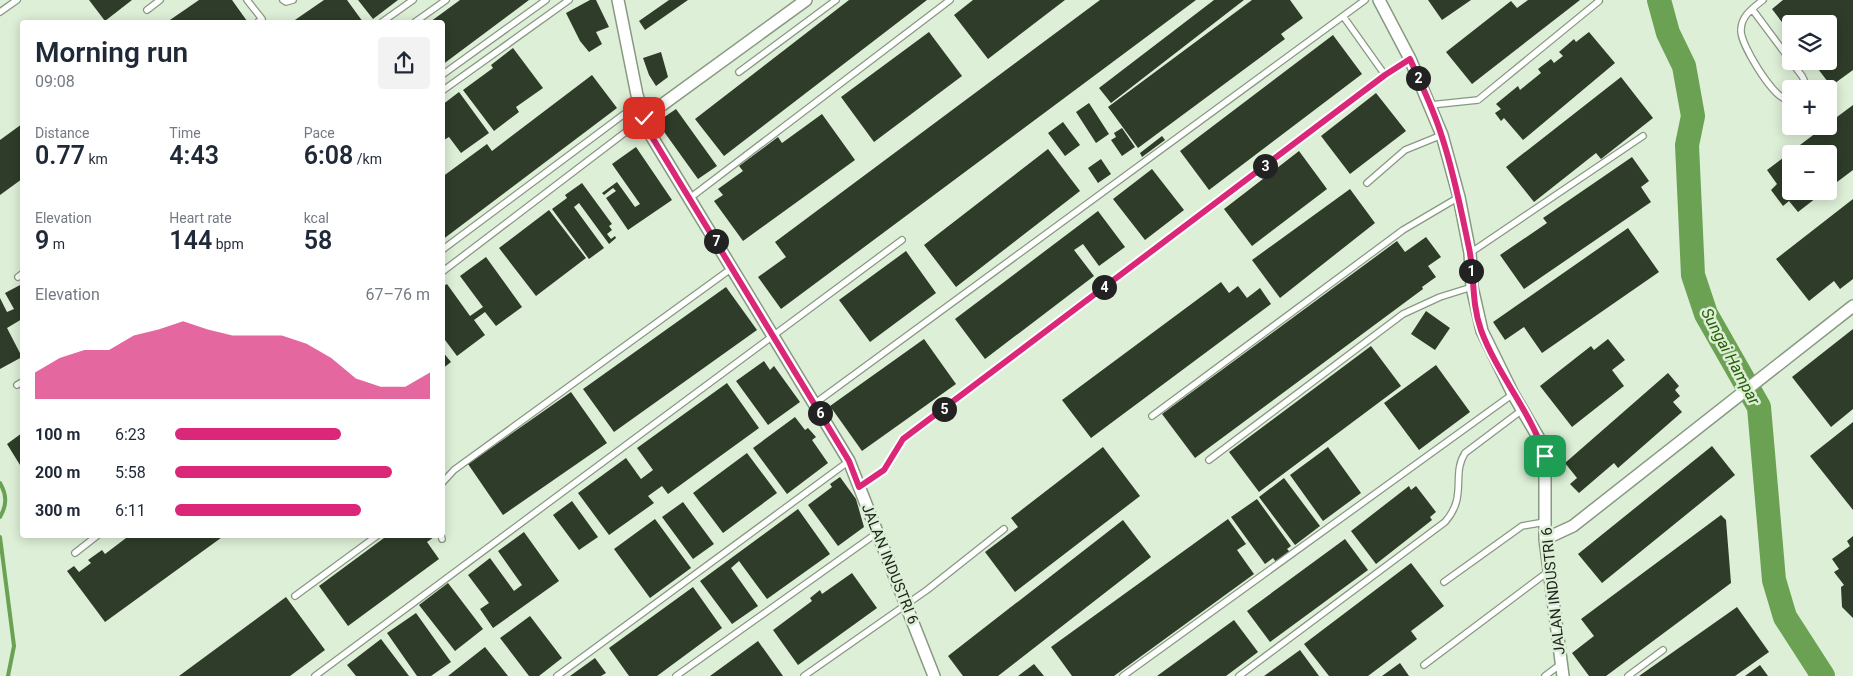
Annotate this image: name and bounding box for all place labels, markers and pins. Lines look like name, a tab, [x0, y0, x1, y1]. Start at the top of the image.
pin: 2	[1406, 66, 1430, 90]
pin	[623, 97, 665, 139]
pin: 3	[1252, 154, 1278, 178]
pin: 7	[704, 228, 728, 254]
pin: 1	[1458, 258, 1484, 284]
pin: 4	[1092, 274, 1116, 300]
pin: 5	[932, 396, 956, 422]
pin: 6	[808, 400, 832, 426]
pin	[1524, 435, 1566, 477]

